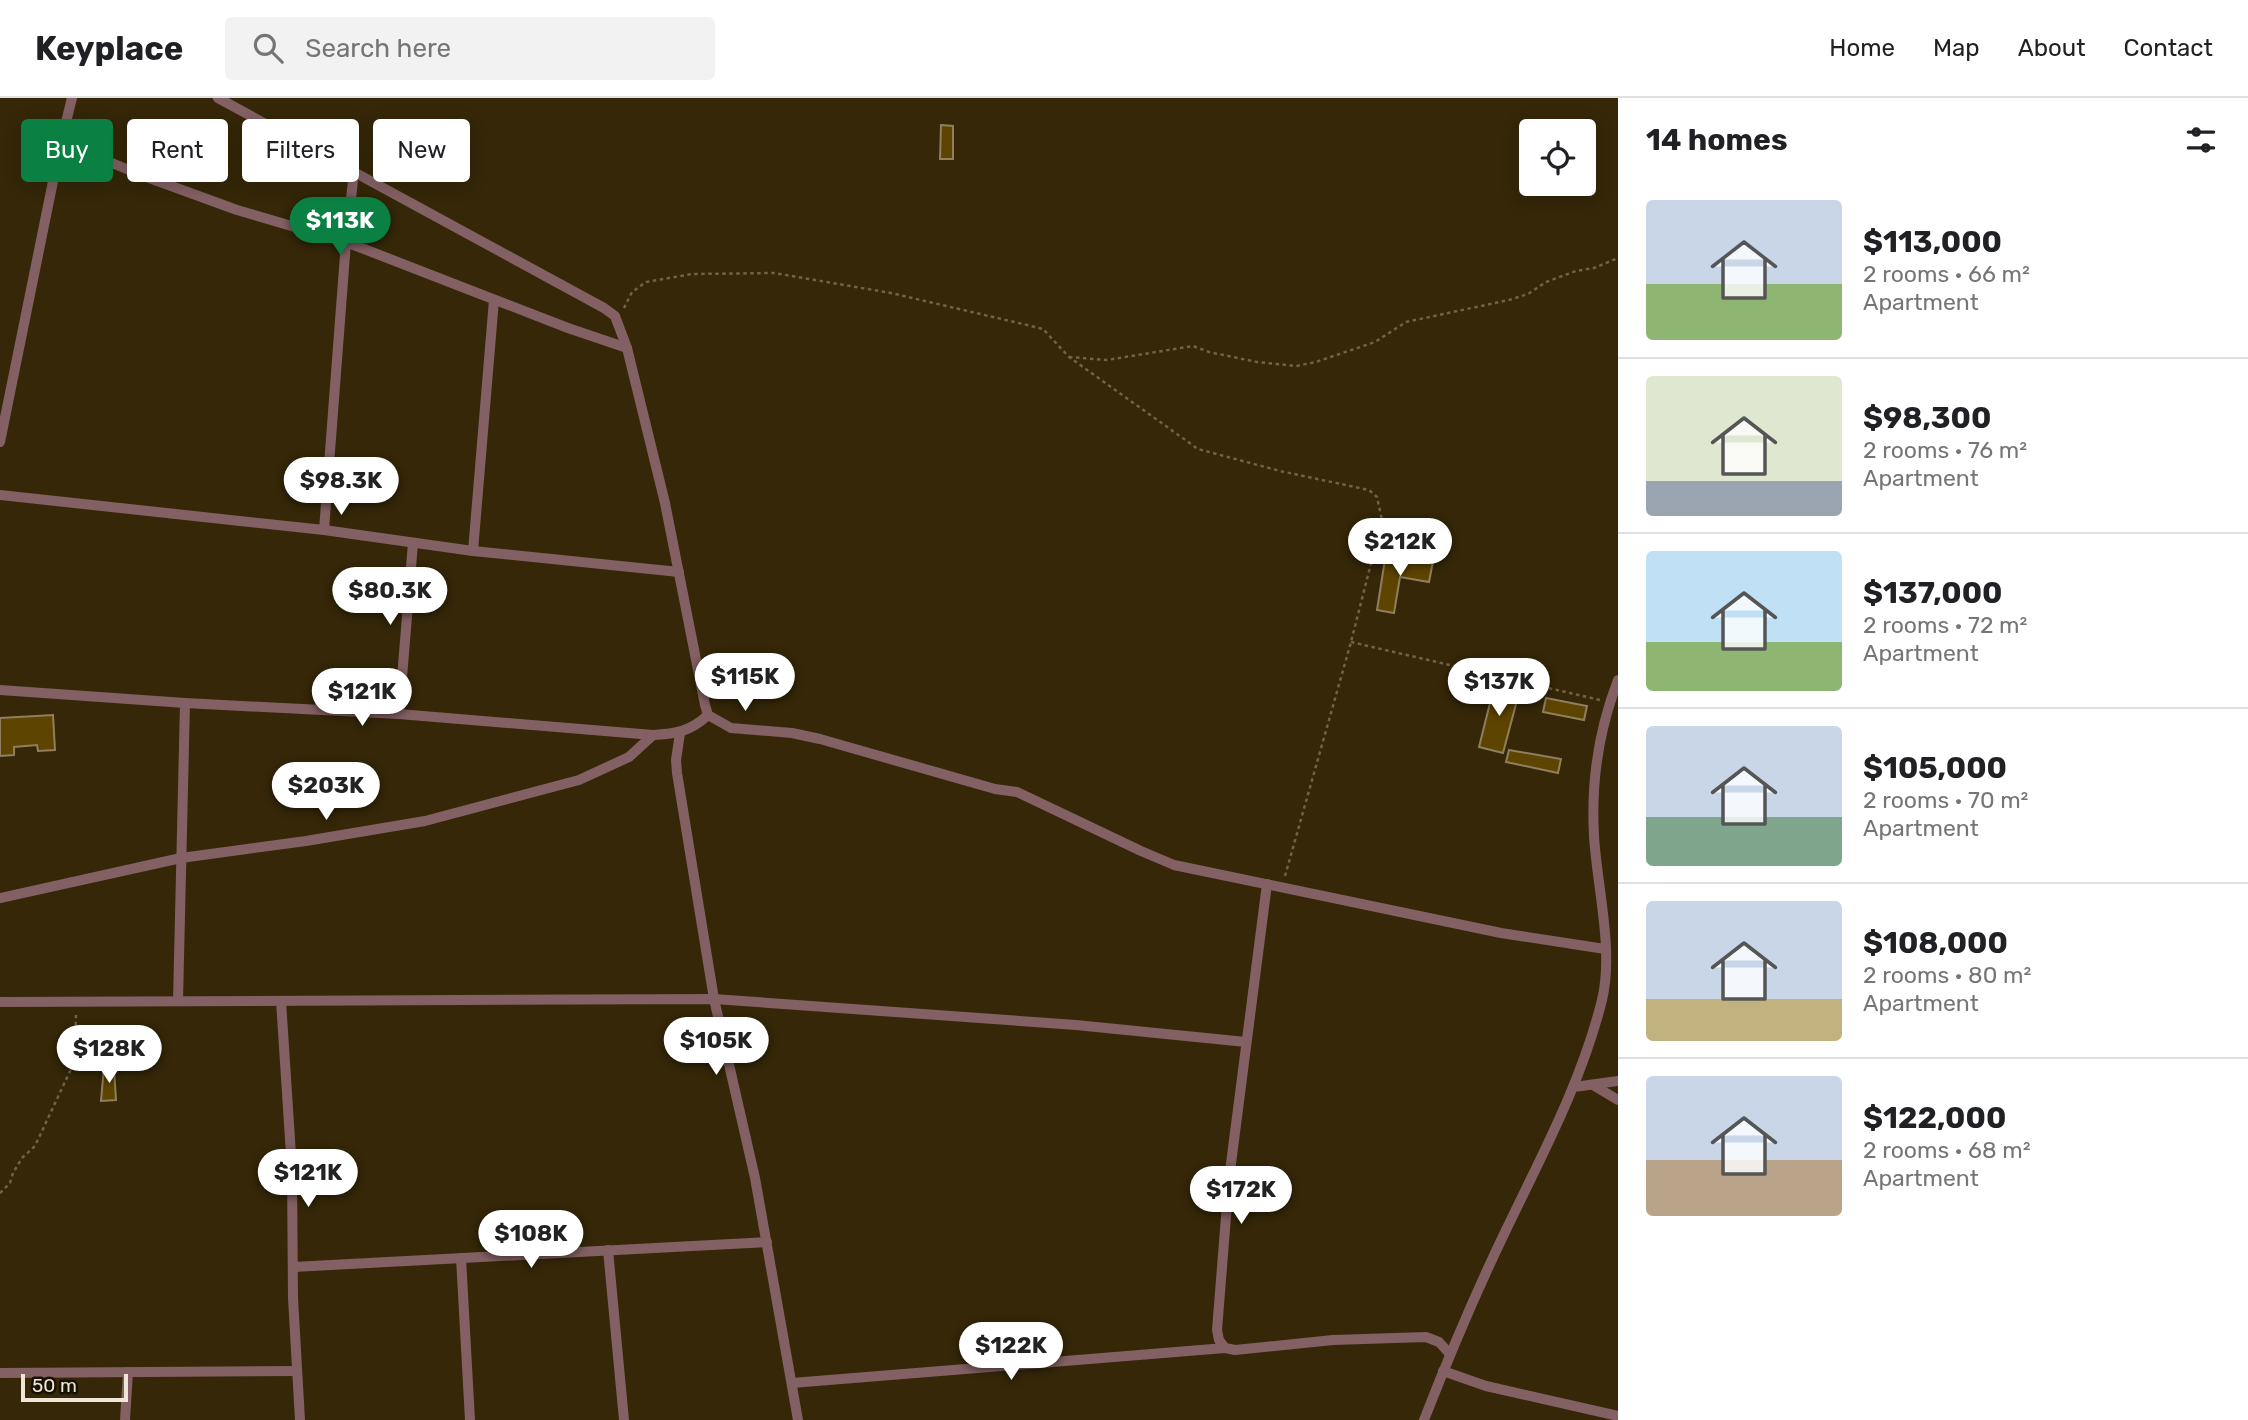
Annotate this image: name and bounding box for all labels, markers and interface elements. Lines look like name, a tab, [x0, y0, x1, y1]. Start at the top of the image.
search box	[225, 17, 715, 80]
text: Keyplace	[35, 29, 183, 68]
icon: search	[249, 29, 287, 67]
text: Search here	[305, 33, 451, 64]
text: Home	[1829, 34, 1895, 62]
text: Map	[1933, 34, 1980, 62]
text: About	[2018, 34, 2086, 62]
text: Contact	[2124, 34, 2213, 62]
chip: Buy	[21, 119, 113, 182]
chip: Rent	[127, 119, 228, 182]
chip: Filters	[242, 119, 359, 182]
chip: New	[373, 119, 470, 182]
map controls	[1519, 119, 1596, 196]
button: locate	[1519, 119, 1596, 196]
icon: filters	[2182, 121, 2220, 159]
text: 14 homes	[1646, 122, 1788, 158]
pin: $113K	[291, 198, 389, 257]
text: $113K	[306, 206, 374, 234]
text: $113,000	[1863, 224, 2002, 260]
icon: home	[1702, 228, 1786, 312]
text: 2 rooms · 66 m²	[1863, 260, 2030, 288]
text: Apartment	[1863, 288, 1979, 316]
text: $98,300	[1863, 400, 1991, 436]
icon: home	[1702, 404, 1786, 488]
text: 2 rooms · 76 m²	[1863, 436, 2027, 464]
pin: $98.3K	[284, 458, 398, 517]
text: Apartment	[1863, 464, 1979, 492]
text: $98.3K	[300, 466, 382, 494]
pin: $212K	[1351, 518, 1449, 578]
text: $212K	[1364, 527, 1436, 555]
pin: $80.3K	[333, 568, 447, 627]
text: $137,000	[1863, 575, 2003, 611]
text: $80.3K	[348, 576, 432, 604]
icon: home	[1702, 579, 1786, 663]
text: 2 rooms · 72 m²	[1863, 611, 2027, 639]
text: Apartment	[1863, 639, 1979, 667]
pin: $115K	[696, 654, 794, 713]
pin: $137K	[1450, 658, 1548, 718]
text: $115K	[711, 662, 779, 690]
text: $137K	[1464, 667, 1534, 695]
pin: $121K	[313, 668, 411, 728]
text: $121K	[328, 677, 396, 705]
text: $105,000	[1863, 750, 2007, 786]
icon: home	[1702, 754, 1786, 838]
pin: $203K	[277, 762, 375, 822]
text: $203K	[288, 771, 364, 799]
text: 2 rooms · 70 m²	[1863, 786, 2028, 814]
text: Apartment	[1863, 814, 1979, 842]
text: $108,000	[1863, 925, 2008, 961]
icon: home	[1702, 929, 1786, 1013]
text: 2 rooms · 80 m²	[1863, 961, 2031, 989]
text: Apartment	[1863, 989, 1979, 1017]
pin: $105K	[667, 1018, 765, 1077]
pin: $128K	[60, 1026, 158, 1085]
text: $105K	[680, 1026, 752, 1054]
text: $128K	[73, 1034, 145, 1062]
text: $122,000	[1863, 1100, 2006, 1136]
icon: home	[1702, 1104, 1786, 1188]
text: 2 rooms · 68 m²	[1863, 1136, 2031, 1164]
pin: $121K	[259, 1150, 357, 1209]
text: $121K	[274, 1158, 342, 1186]
text: Apartment	[1863, 1164, 1979, 1192]
pin: $172K	[1192, 1166, 1290, 1226]
text: $172K	[1206, 1175, 1276, 1203]
pin: $108K	[482, 1210, 580, 1270]
text: $108K	[494, 1219, 568, 1247]
pin: $122K	[962, 1322, 1060, 1382]
text: $122K	[975, 1331, 1047, 1359]
scale bar	[21, 1371, 128, 1403]
text: 50 m	[32, 1374, 77, 1397]

